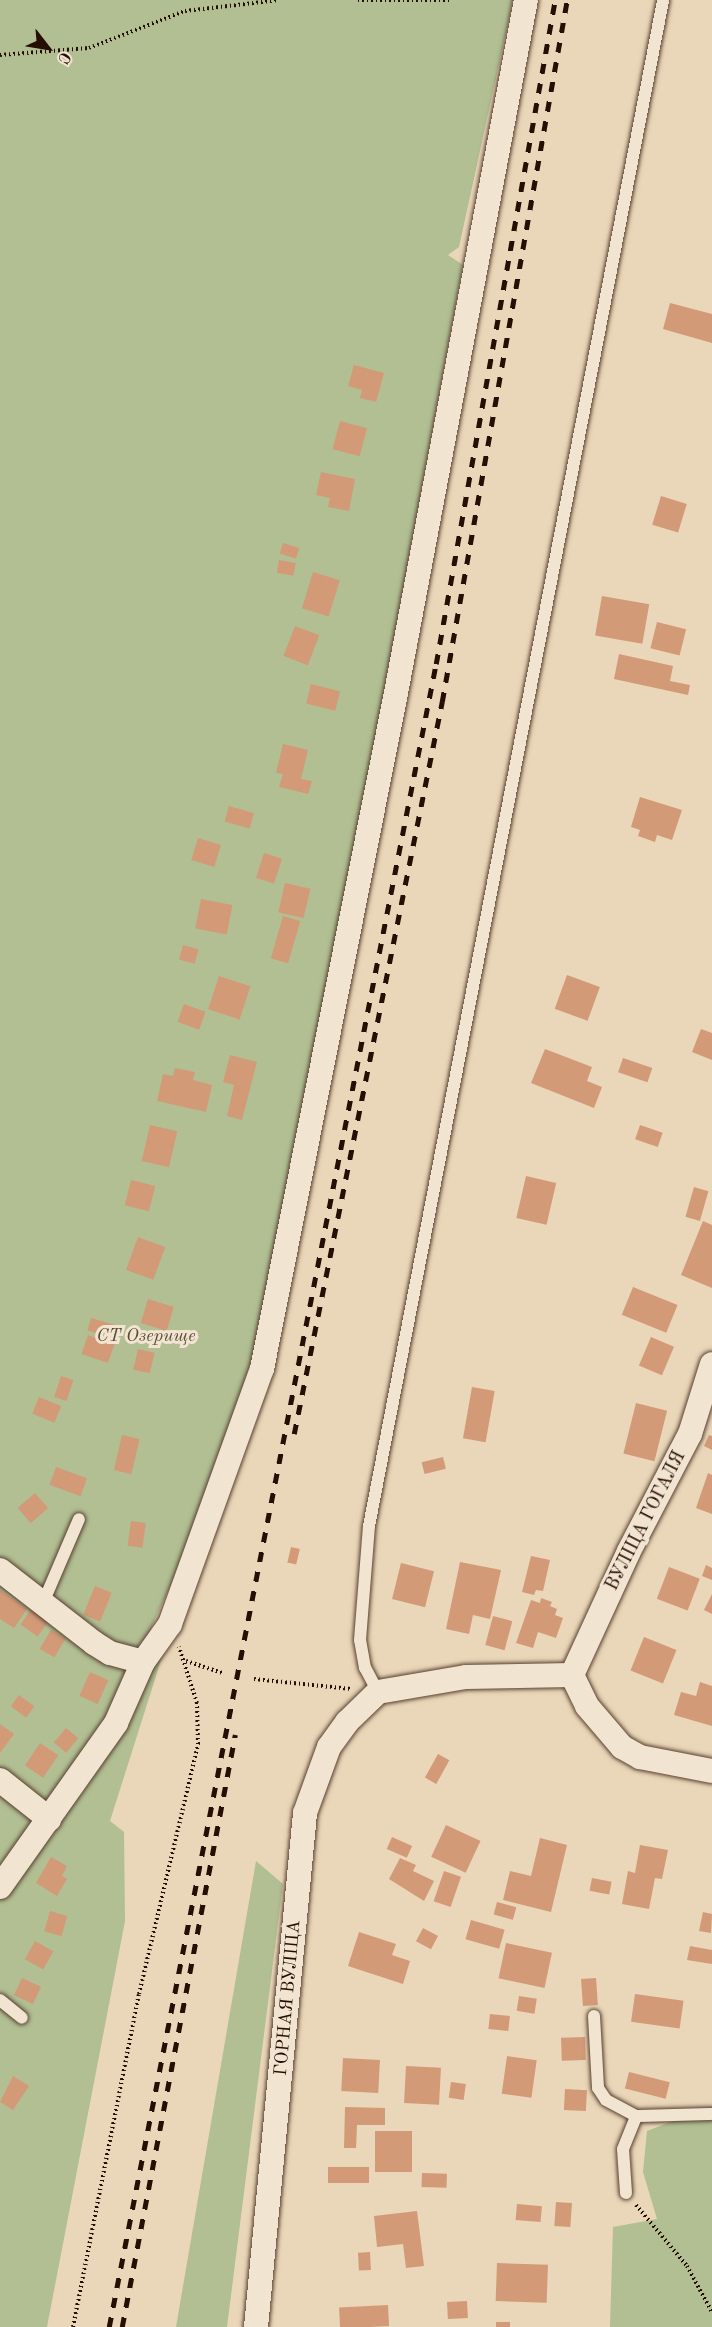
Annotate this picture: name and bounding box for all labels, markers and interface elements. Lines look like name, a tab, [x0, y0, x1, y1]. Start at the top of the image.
north arrow	[18, 18, 78, 78]
text: С	[54, 49, 73, 66]
park label: СТ Озерище	[96, 1325, 196, 1347]
street label: ВУЛІЦА ГОГАЛЯ	[601, 1448, 691, 1594]
street label: ГОРНАЯ ВУЛІЦА	[270, 1919, 306, 2077]

